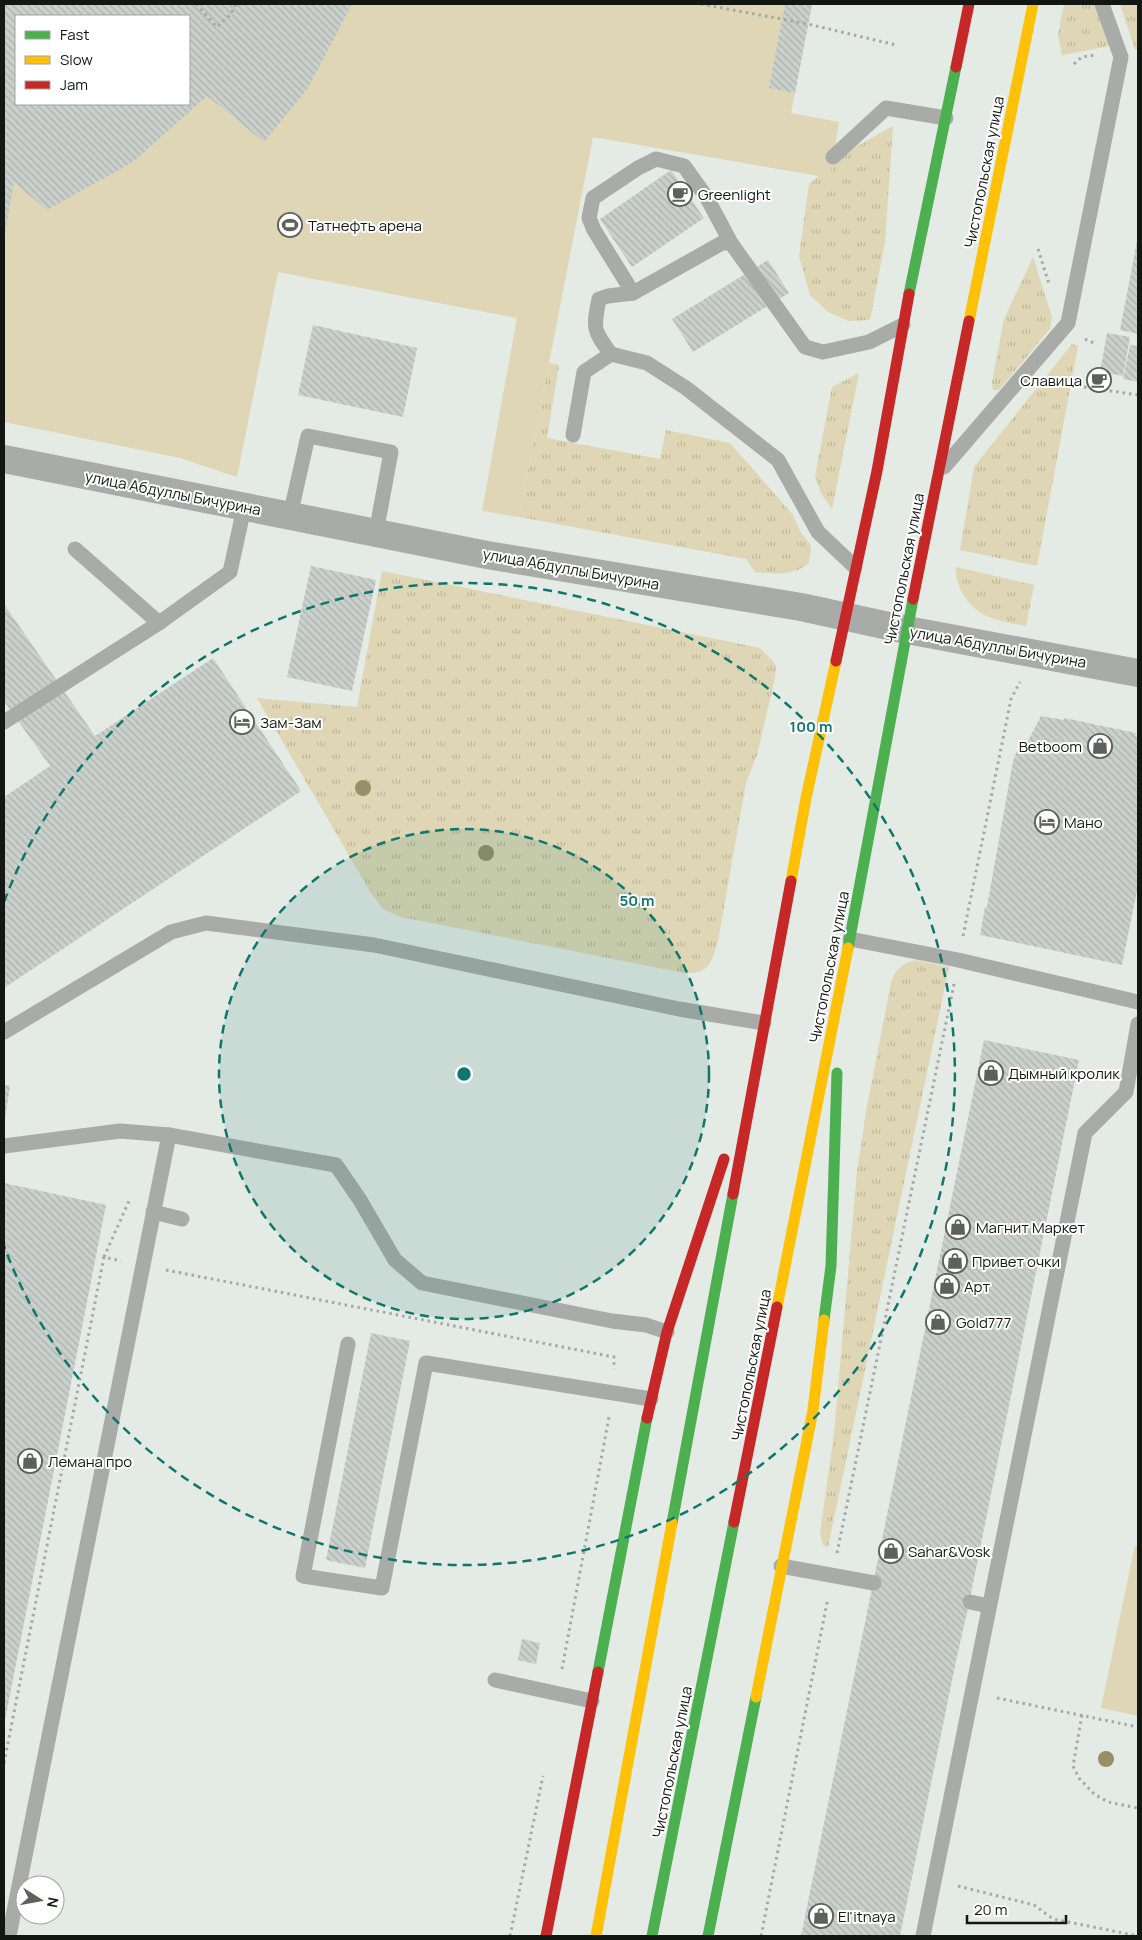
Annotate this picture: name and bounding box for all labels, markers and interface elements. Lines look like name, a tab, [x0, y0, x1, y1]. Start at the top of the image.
legend	[15, 15, 190, 105]
text: Fast	[60, 24, 89, 45]
text: Slow	[60, 49, 93, 70]
text: Jam	[60, 74, 88, 95]
street label: Чистопольская улица	[959, 94, 1009, 250]
cafe icon: Greenlight	[667, 181, 693, 207]
place label: Greenlight	[698, 184, 771, 205]
sports icon: Татнефть арена	[277, 212, 303, 238]
place label: Татнефть арена	[308, 215, 422, 236]
cafe icon: Славица	[1086, 367, 1112, 393]
place label: Славица	[1020, 370, 1082, 391]
street label: улица Абдуллы Бичурина	[83, 466, 263, 520]
street label: Чистопольская улица	[879, 491, 929, 647]
street label: улица Абдуллы Бичурина	[481, 543, 661, 595]
street label: улица Абдуллы Бичурина	[908, 621, 1088, 673]
hotel icon: Зам-Зам	[229, 709, 255, 735]
place label: Зам-Зам	[260, 712, 322, 733]
text: 100 m	[790, 716, 832, 737]
shop icon: Betboom	[1087, 733, 1113, 759]
place label: Betboom	[1019, 736, 1082, 757]
hotel icon: Мано	[1034, 809, 1060, 835]
place label: Мано	[1064, 812, 1103, 833]
street label: Чистопольская улица	[804, 889, 854, 1045]
text: 50 m	[619, 890, 655, 911]
shop icon: Дымный кролик	[978, 1060, 1004, 1086]
place label: Дымный кролик	[1008, 1063, 1120, 1084]
centre of rings	[455, 1065, 473, 1083]
shop icon: Магнит Маркет	[945, 1214, 971, 1240]
place label: Магнит Маркет	[976, 1217, 1086, 1238]
shop icon: Привет очки	[942, 1248, 968, 1274]
place label: Привет очки	[972, 1251, 1060, 1272]
shop icon: Арт	[934, 1273, 960, 1299]
place label: Арт	[964, 1276, 990, 1297]
street label: Чистопольская улица	[726, 1287, 776, 1443]
shop icon: Gold777	[925, 1309, 951, 1335]
place label: Gold777	[956, 1312, 1011, 1333]
shop icon: Лемана про	[17, 1448, 43, 1474]
place label: Лемана про	[48, 1451, 132, 1472]
shop icon: Sahar&Vosk	[878, 1538, 904, 1564]
place label: Sahar&Vosk	[908, 1541, 991, 1562]
street label: Чистопольская улица	[647, 1684, 697, 1840]
north arrow	[15, 1875, 65, 1925]
scale bar	[967, 1892, 1066, 1924]
text: N	[43, 1896, 64, 1909]
text: 20 m	[974, 1899, 1007, 1920]
shop icon: El'itnaya	[808, 1903, 834, 1929]
place label: El'itnaya	[838, 1906, 896, 1927]

